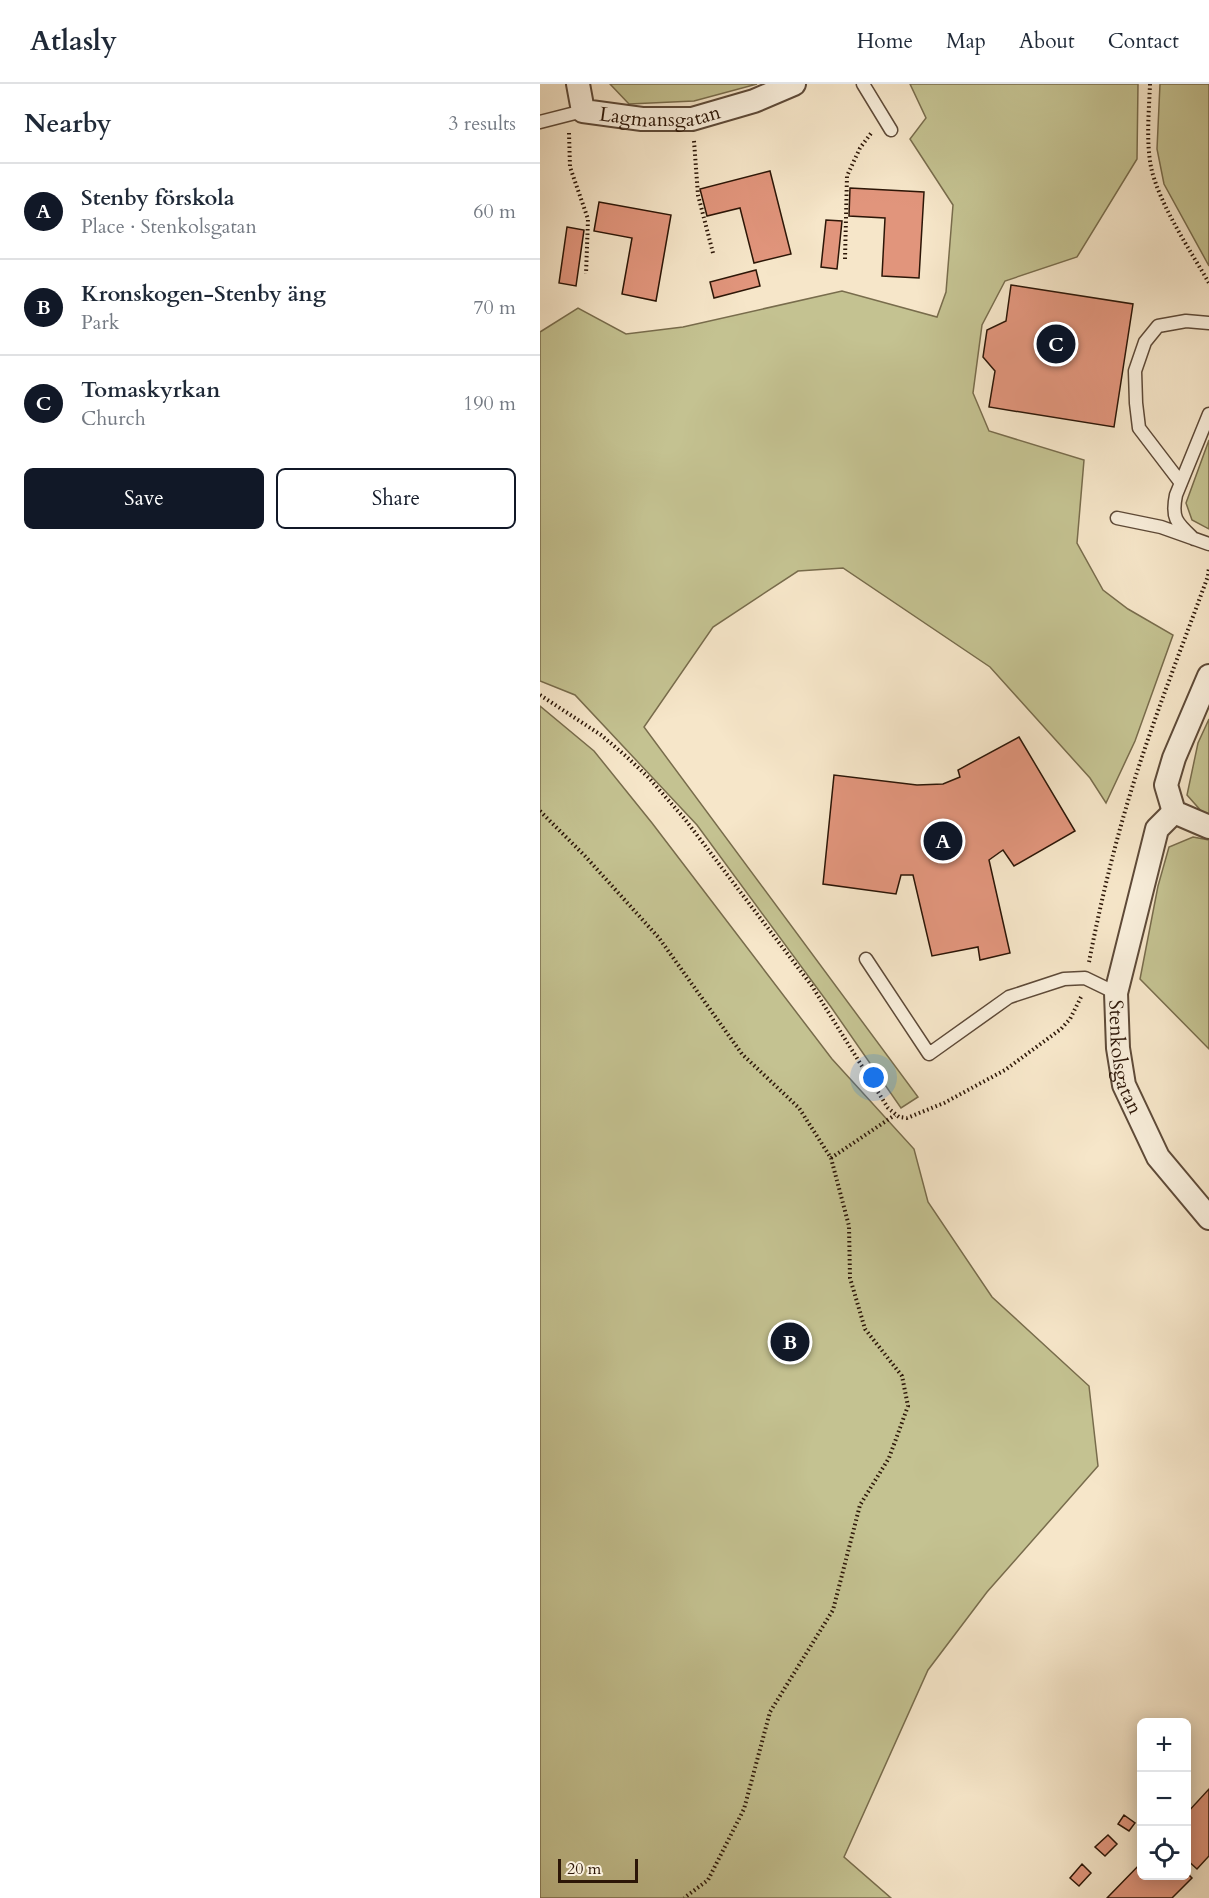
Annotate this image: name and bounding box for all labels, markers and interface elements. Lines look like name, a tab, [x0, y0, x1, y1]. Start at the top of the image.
text: Atlasly	[30, 22, 117, 60]
text: Home	[857, 27, 913, 56]
text: Map	[946, 27, 986, 56]
text: About	[1019, 27, 1075, 56]
text: Contact	[1108, 27, 1179, 56]
street label: Lagmansgatan	[598, 98, 724, 134]
text: Nearby	[24, 106, 112, 141]
text: 3 results	[448, 110, 516, 137]
text: Stenby förskola	[81, 183, 235, 213]
text: A	[36, 198, 51, 225]
text: 60 m	[473, 198, 516, 225]
text: Place · Stenkolsgatan	[81, 213, 257, 240]
text: Kronskogen-Stenby äng	[81, 279, 326, 309]
text: B	[36, 294, 51, 321]
text: 70 m	[473, 294, 516, 321]
text: Park	[81, 309, 119, 336]
pin: C	[1036, 322, 1076, 366]
text: Tomaskyrkan	[81, 375, 220, 405]
text: C	[36, 390, 51, 417]
text: 190 m	[463, 390, 516, 417]
text: Church	[81, 405, 146, 432]
button: Save	[24, 468, 264, 529]
button: Share	[276, 468, 516, 529]
pin: A	[924, 818, 962, 864]
street label: Stenkolsgatan	[1102, 999, 1149, 1119]
your location	[859, 1063, 888, 1092]
pin: B	[770, 1320, 810, 1364]
map controls	[1137, 1718, 1191, 1880]
button: +	[1137, 1718, 1191, 1772]
button: −	[1137, 1772, 1191, 1826]
button: locate	[1137, 1826, 1191, 1880]
scale bar	[558, 1856, 638, 1884]
text: 20 m	[567, 1858, 601, 1880]

